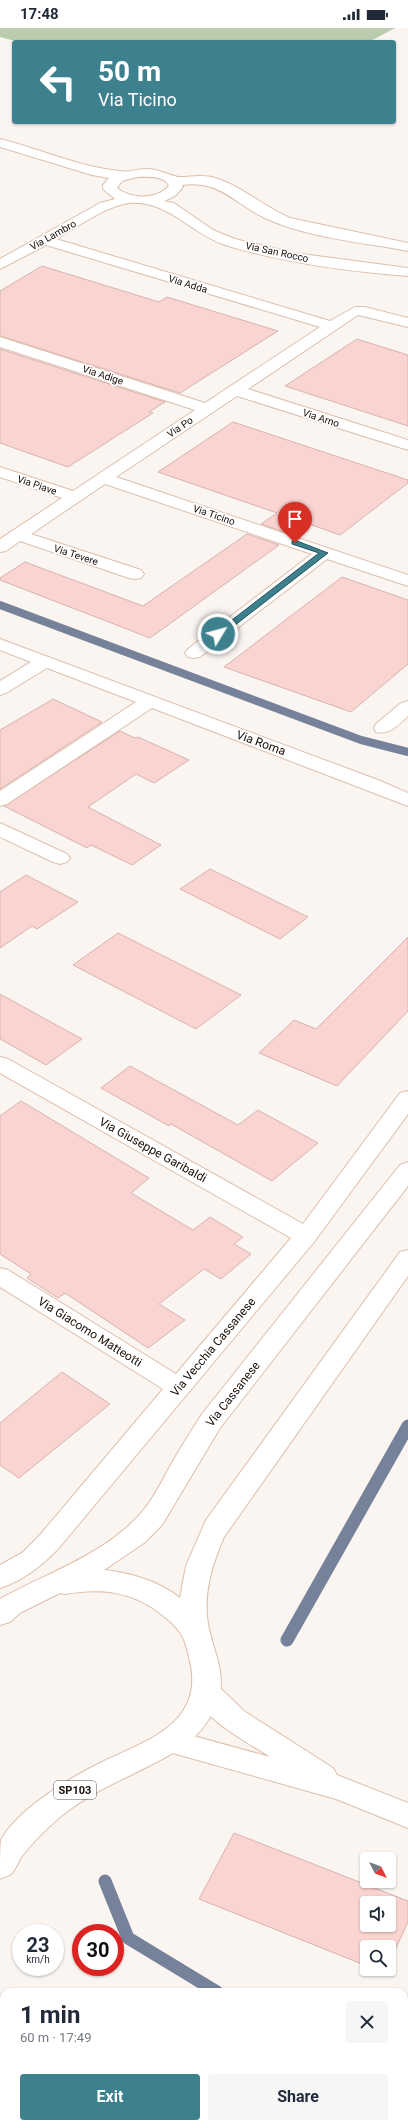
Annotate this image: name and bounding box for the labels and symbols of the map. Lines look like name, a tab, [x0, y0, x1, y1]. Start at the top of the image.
street label: Via Lambro	[28, 218, 78, 252]
street label: Via San Rocco	[244, 240, 310, 264]
street label: Via Adda	[167, 273, 209, 295]
street label: Via Adige	[81, 363, 125, 387]
street label: Via Arno	[301, 407, 341, 429]
street label: Via Po	[165, 414, 195, 440]
street label: Via Piave	[16, 473, 58, 497]
pin	[278, 502, 312, 543]
street label: Via Ticino	[191, 503, 237, 527]
street label: Via Tevere	[52, 543, 100, 567]
position arrow	[197, 613, 239, 655]
street label: Via Roma	[234, 728, 288, 758]
street label: Via Giuseppe Garibaldi	[97, 1115, 209, 1185]
street label: Via Giacomo Matteotti	[35, 1294, 145, 1370]
street label: Via Vecchia Cassanese	[168, 1295, 258, 1399]
street label: Via Cassanese	[203, 1359, 263, 1429]
road number: SP103	[54, 1781, 96, 1799]
north arrow	[360, 1852, 396, 1888]
speed limit sign: 30	[72, 1924, 124, 1976]

